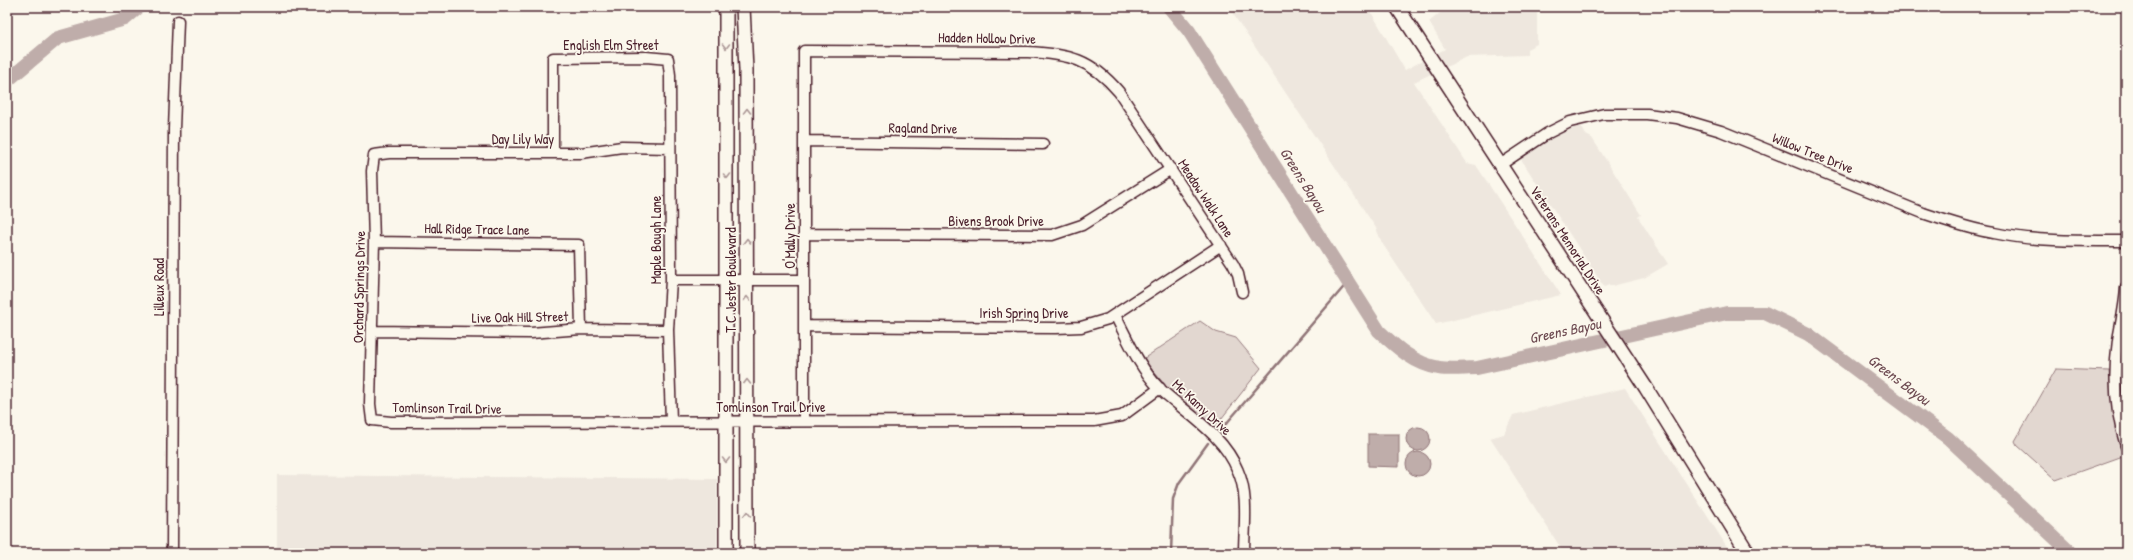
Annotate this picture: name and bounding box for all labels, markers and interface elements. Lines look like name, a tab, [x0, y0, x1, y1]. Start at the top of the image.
street label: Hadden Hollow Drive	[938, 27, 1037, 48]
street label: English Elm Street	[563, 35, 659, 55]
one-way arrow	[722, 43, 730, 49]
one-way arrow	[743, 108, 751, 114]
street label: Ragland Drive	[889, 117, 958, 139]
street label: Willow Tree Drive	[1770, 128, 1857, 178]
street label: Day Lily Way	[492, 129, 554, 149]
water label: Greens Bayou	[1275, 143, 1332, 217]
street label: Meadow Walk Lane	[1174, 155, 1239, 241]
one-way arrow	[723, 173, 731, 179]
street label: Veterans Memorial Drive	[1526, 182, 1611, 298]
street label: Maple Bough Lane	[646, 195, 666, 284]
street label: O'Mally Drive	[780, 203, 800, 269]
street label: Bivens Brook Drive	[948, 211, 1044, 230]
street label: Hall Ridge Trace Lane	[424, 218, 530, 240]
street label: T C Jester Boulevard	[721, 227, 740, 333]
street label: Orchard Springs Drive	[348, 230, 370, 343]
one-way arrow	[743, 238, 751, 244]
street label: Lilleux Road	[149, 257, 168, 316]
one-way arrow	[743, 296, 751, 302]
street label: Irish Spring Drive	[979, 303, 1069, 323]
street label: Live Oak Hill Street	[472, 306, 569, 327]
water label: Greens Bayou	[1527, 312, 1604, 348]
water label: Greens Bayou	[1864, 349, 1935, 410]
street label: Mc Kamy Drive	[1168, 374, 1236, 440]
one-way arrow	[743, 379, 751, 385]
street label: Tomlinson Trail Drive	[392, 397, 502, 418]
street label: Tomlinson Trail Drive	[716, 397, 826, 416]
one-way arrow	[722, 457, 730, 463]
one-way arrow	[743, 511, 751, 517]

